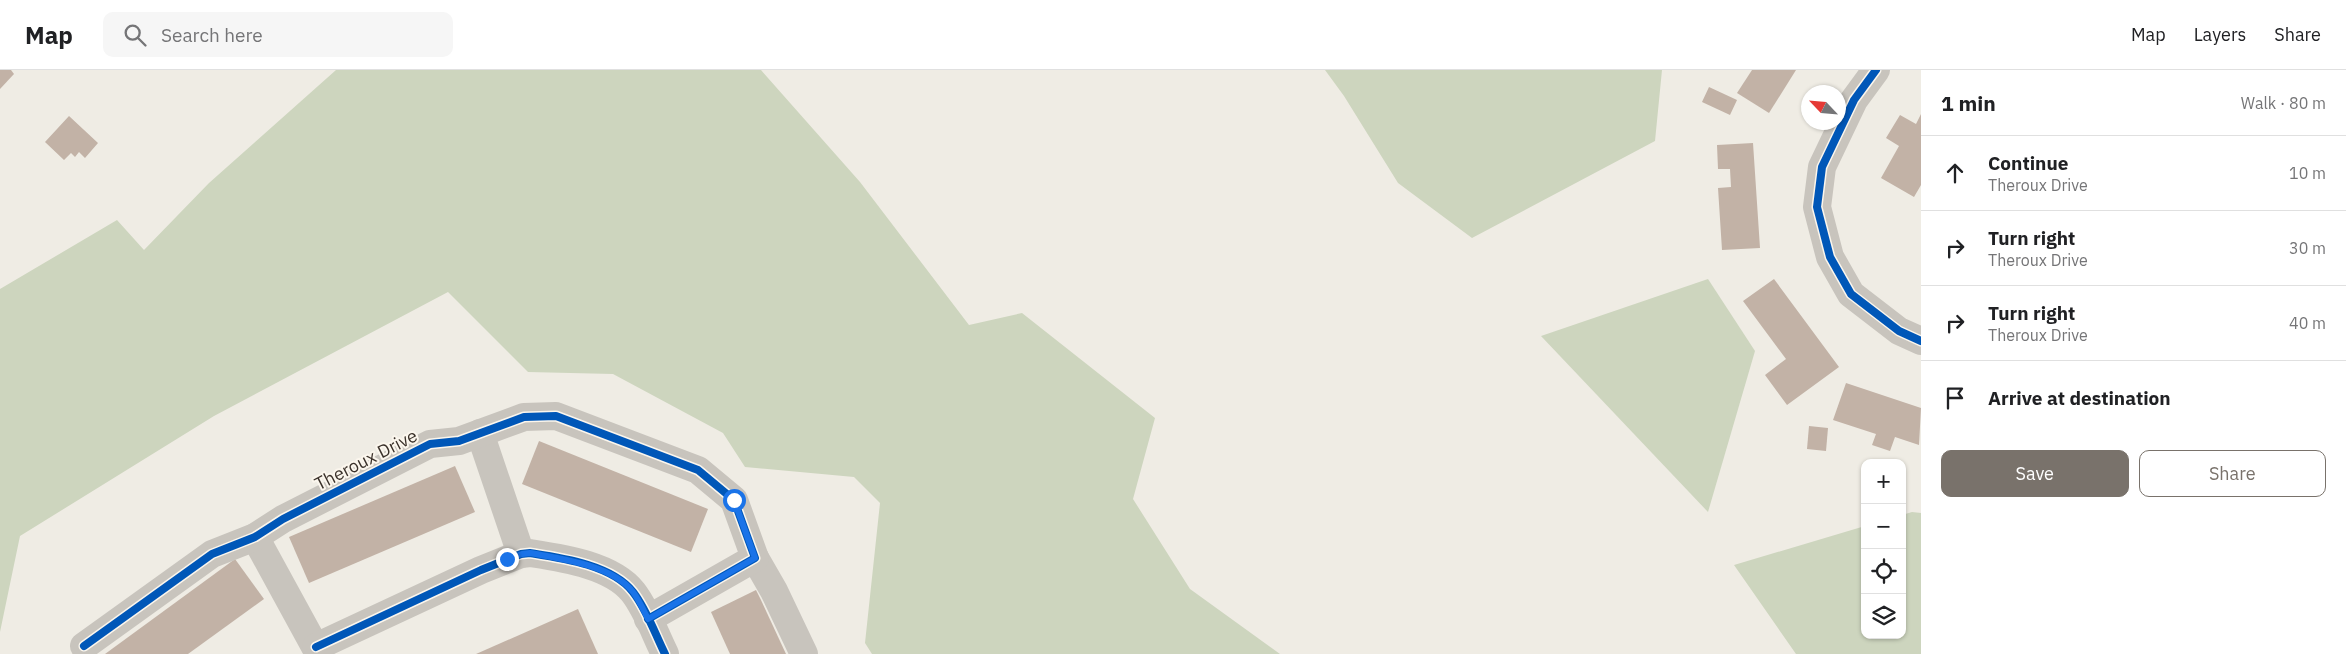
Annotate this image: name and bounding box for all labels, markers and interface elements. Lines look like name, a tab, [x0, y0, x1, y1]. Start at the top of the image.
search box	[103, 12, 453, 57]
text: Map	[25, 19, 73, 51]
icon: search	[121, 21, 149, 49]
text: Search here	[161, 23, 263, 47]
text: Map	[2131, 23, 2166, 46]
text: Layers	[2194, 23, 2246, 46]
text: Share	[2274, 23, 2321, 46]
north arrow	[1801, 85, 1846, 130]
text: 1 min	[1941, 89, 1996, 117]
text: Walk · 80 m	[2241, 93, 2326, 113]
text: Continue	[1988, 151, 2068, 175]
icon: ahead	[1941, 159, 1969, 187]
text: 10 m	[2289, 163, 2326, 183]
text: Theroux Drive	[1988, 175, 2088, 195]
text: Turn right	[1988, 226, 2075, 250]
icon: right	[1941, 234, 1969, 262]
text: 30 m	[2289, 238, 2326, 258]
text: Theroux Drive	[1988, 250, 2088, 270]
text: Turn right	[1988, 301, 2075, 325]
icon: right	[1941, 309, 1969, 337]
text: 40 m	[2289, 313, 2326, 333]
text: Theroux Drive	[1988, 325, 2088, 345]
icon: arrive	[1941, 384, 1969, 412]
text: Arrive at destination	[1988, 386, 2171, 410]
street label: Theroux Drive	[310, 424, 421, 495]
button: Save	[1941, 450, 2129, 497]
button: Share	[2139, 450, 2326, 497]
map controls	[1861, 459, 1906, 639]
button: +	[1861, 459, 1906, 504]
route start	[723, 489, 746, 512]
button: −	[1861, 504, 1906, 549]
route end	[496, 548, 519, 571]
button: locate	[1861, 549, 1906, 594]
button: layers	[1861, 594, 1906, 639]

